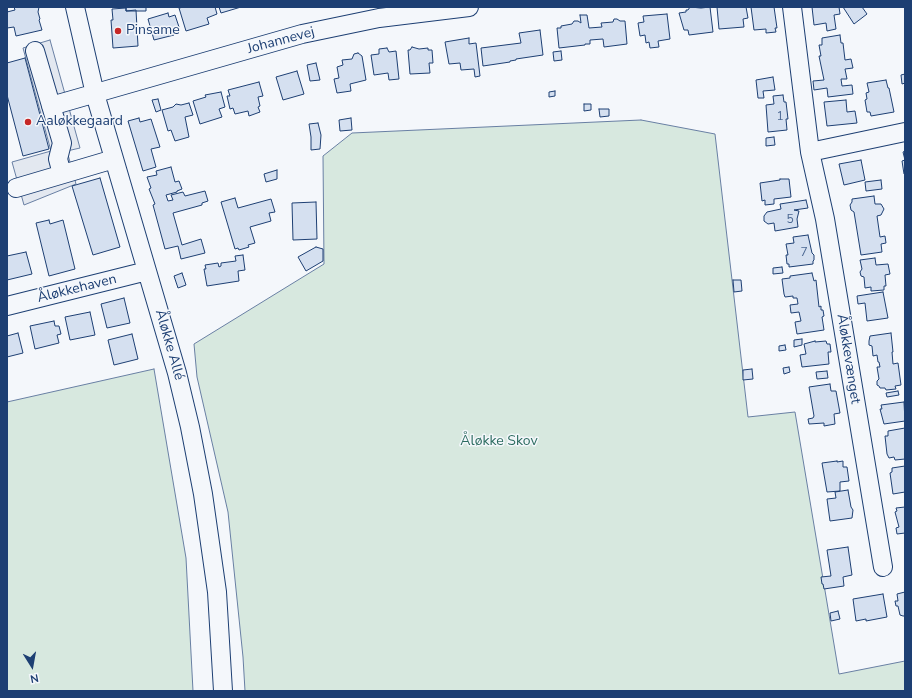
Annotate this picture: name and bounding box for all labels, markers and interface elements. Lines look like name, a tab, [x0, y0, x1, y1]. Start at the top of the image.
place label: Pinsame	[126, 23, 180, 39]
street label: Johannevej	[246, 24, 316, 58]
marker: Pinsame	[113, 26, 123, 36]
house number: 1	[776, 110, 784, 124]
place label: Aaløkkegaard	[36, 114, 123, 130]
marker: Aaløkkegaard	[23, 117, 33, 127]
house number: 5	[786, 213, 794, 227]
house number: 7	[800, 246, 808, 260]
street label: Åløkkehaven	[36, 271, 118, 307]
street label: Åløkke Allé	[151, 308, 187, 382]
street label: Åløkkevænget	[833, 313, 863, 405]
park label: Åløkke Skov	[460, 434, 538, 450]
north arrow	[12, 646, 52, 686]
text: N	[29, 670, 40, 686]

